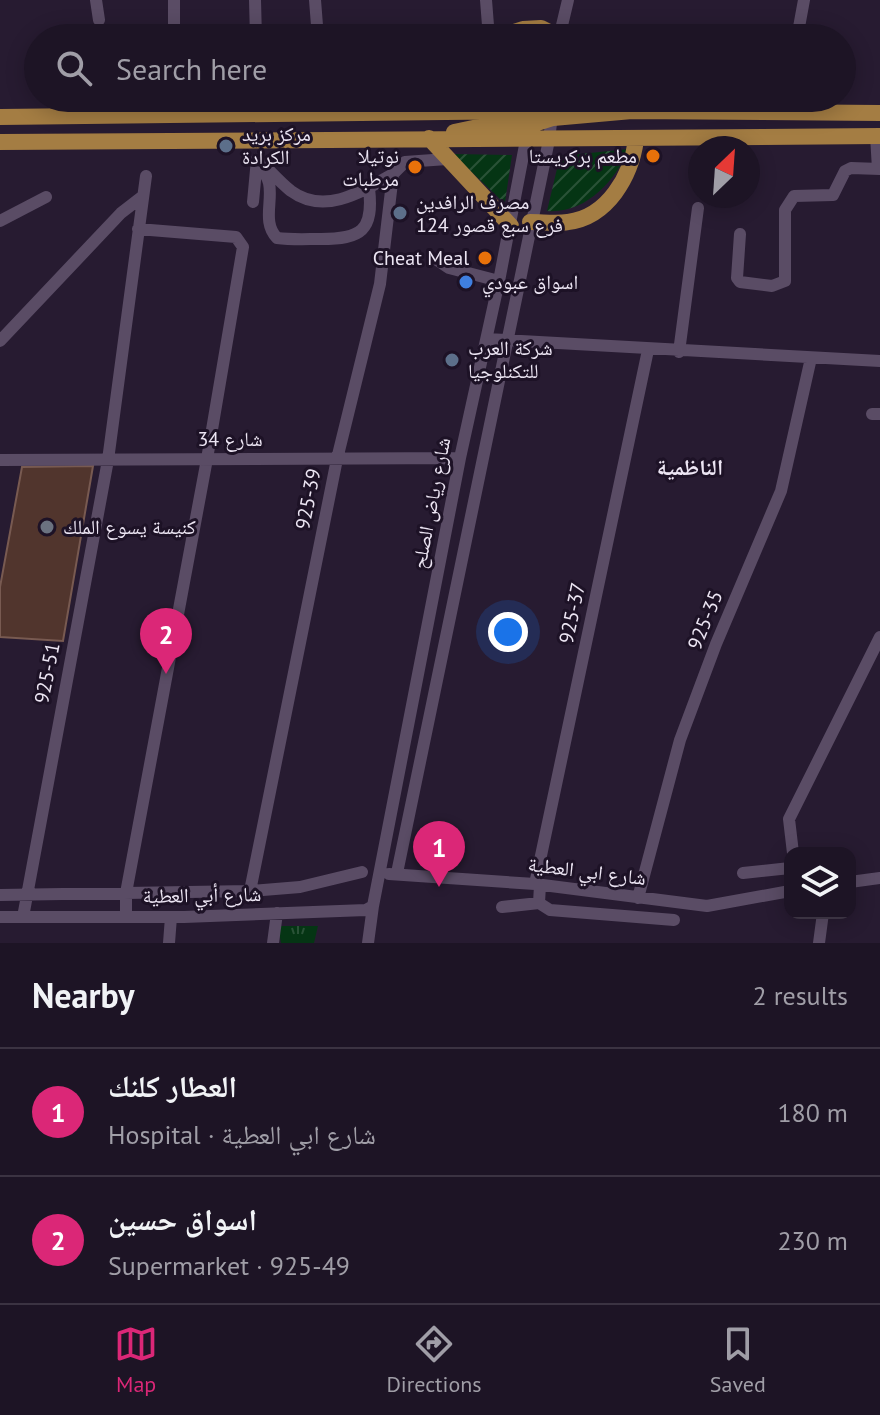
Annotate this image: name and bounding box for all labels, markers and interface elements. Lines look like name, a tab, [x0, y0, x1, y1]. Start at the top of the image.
search box	[24, 24, 856, 112]
icon: search	[52, 46, 96, 90]
text: Search here	[116, 49, 267, 88]
place label: مركز بريد الكرادة	[242, 121, 311, 170]
north arrow	[688, 136, 760, 208]
marker: مركز بريد الكرادة	[217, 137, 235, 155]
place label: نوتيلا مرطبات	[342, 143, 399, 192]
place label: مطعم بركريستا	[529, 143, 637, 170]
marker: مطعم بركريستا	[644, 147, 662, 165]
marker: نوتيلا مرطبات	[406, 158, 424, 176]
place label: مصرف الرافدين فرع سبع قصور 124	[416, 189, 563, 238]
marker: مصرف الرافدين فرع سبع قصور 124	[391, 204, 409, 222]
place label: Cheat Meal	[373, 245, 469, 271]
marker: Cheat Meal	[476, 249, 494, 267]
place label: اسواق عبودي	[482, 269, 578, 298]
marker: اسواق عبودي	[457, 273, 475, 291]
place label: شركة العرب للتكنلوجيا	[468, 335, 553, 384]
marker: شركة العرب للتكنلوجيا	[443, 351, 461, 369]
street label: شارع 34	[197, 426, 263, 452]
street label: شارع رياض الصلح	[406, 435, 456, 571]
district label: الناظمية	[657, 453, 723, 481]
street label: 925-39	[289, 466, 327, 532]
place label: كنيسة يسوع الملك	[63, 514, 196, 540]
marker: كنيسة يسوع الملك	[38, 518, 56, 536]
street label: 925-37	[553, 580, 591, 646]
street label: 925-35	[681, 587, 729, 653]
pin: 2	[140, 608, 192, 674]
your location	[488, 612, 528, 652]
street label: 925-51	[28, 640, 66, 706]
pin: 1	[413, 821, 465, 887]
map controls	[784, 847, 856, 919]
button: layers	[784, 847, 856, 919]
street label: شارع ابي العطية	[526, 851, 648, 894]
street label: شارع أبي العطية	[142, 881, 262, 912]
text: Nearby	[32, 973, 134, 1017]
text: 2 results	[753, 979, 848, 1012]
text: العطار كلنك	[108, 1066, 237, 1105]
text: 1	[51, 1096, 65, 1129]
text: 180 m	[777, 1096, 848, 1129]
text: Hospital · شارع ابي العطية	[108, 1118, 376, 1151]
text: اسواق حسين	[108, 1199, 257, 1238]
text: 2	[51, 1224, 65, 1257]
text: 230 m	[777, 1224, 848, 1257]
text: Supermarket · 925-49	[108, 1249, 350, 1282]
tab: Map	[114, 1322, 158, 1398]
tab: Directions	[386, 1322, 482, 1398]
tab: Saved	[710, 1322, 766, 1398]

